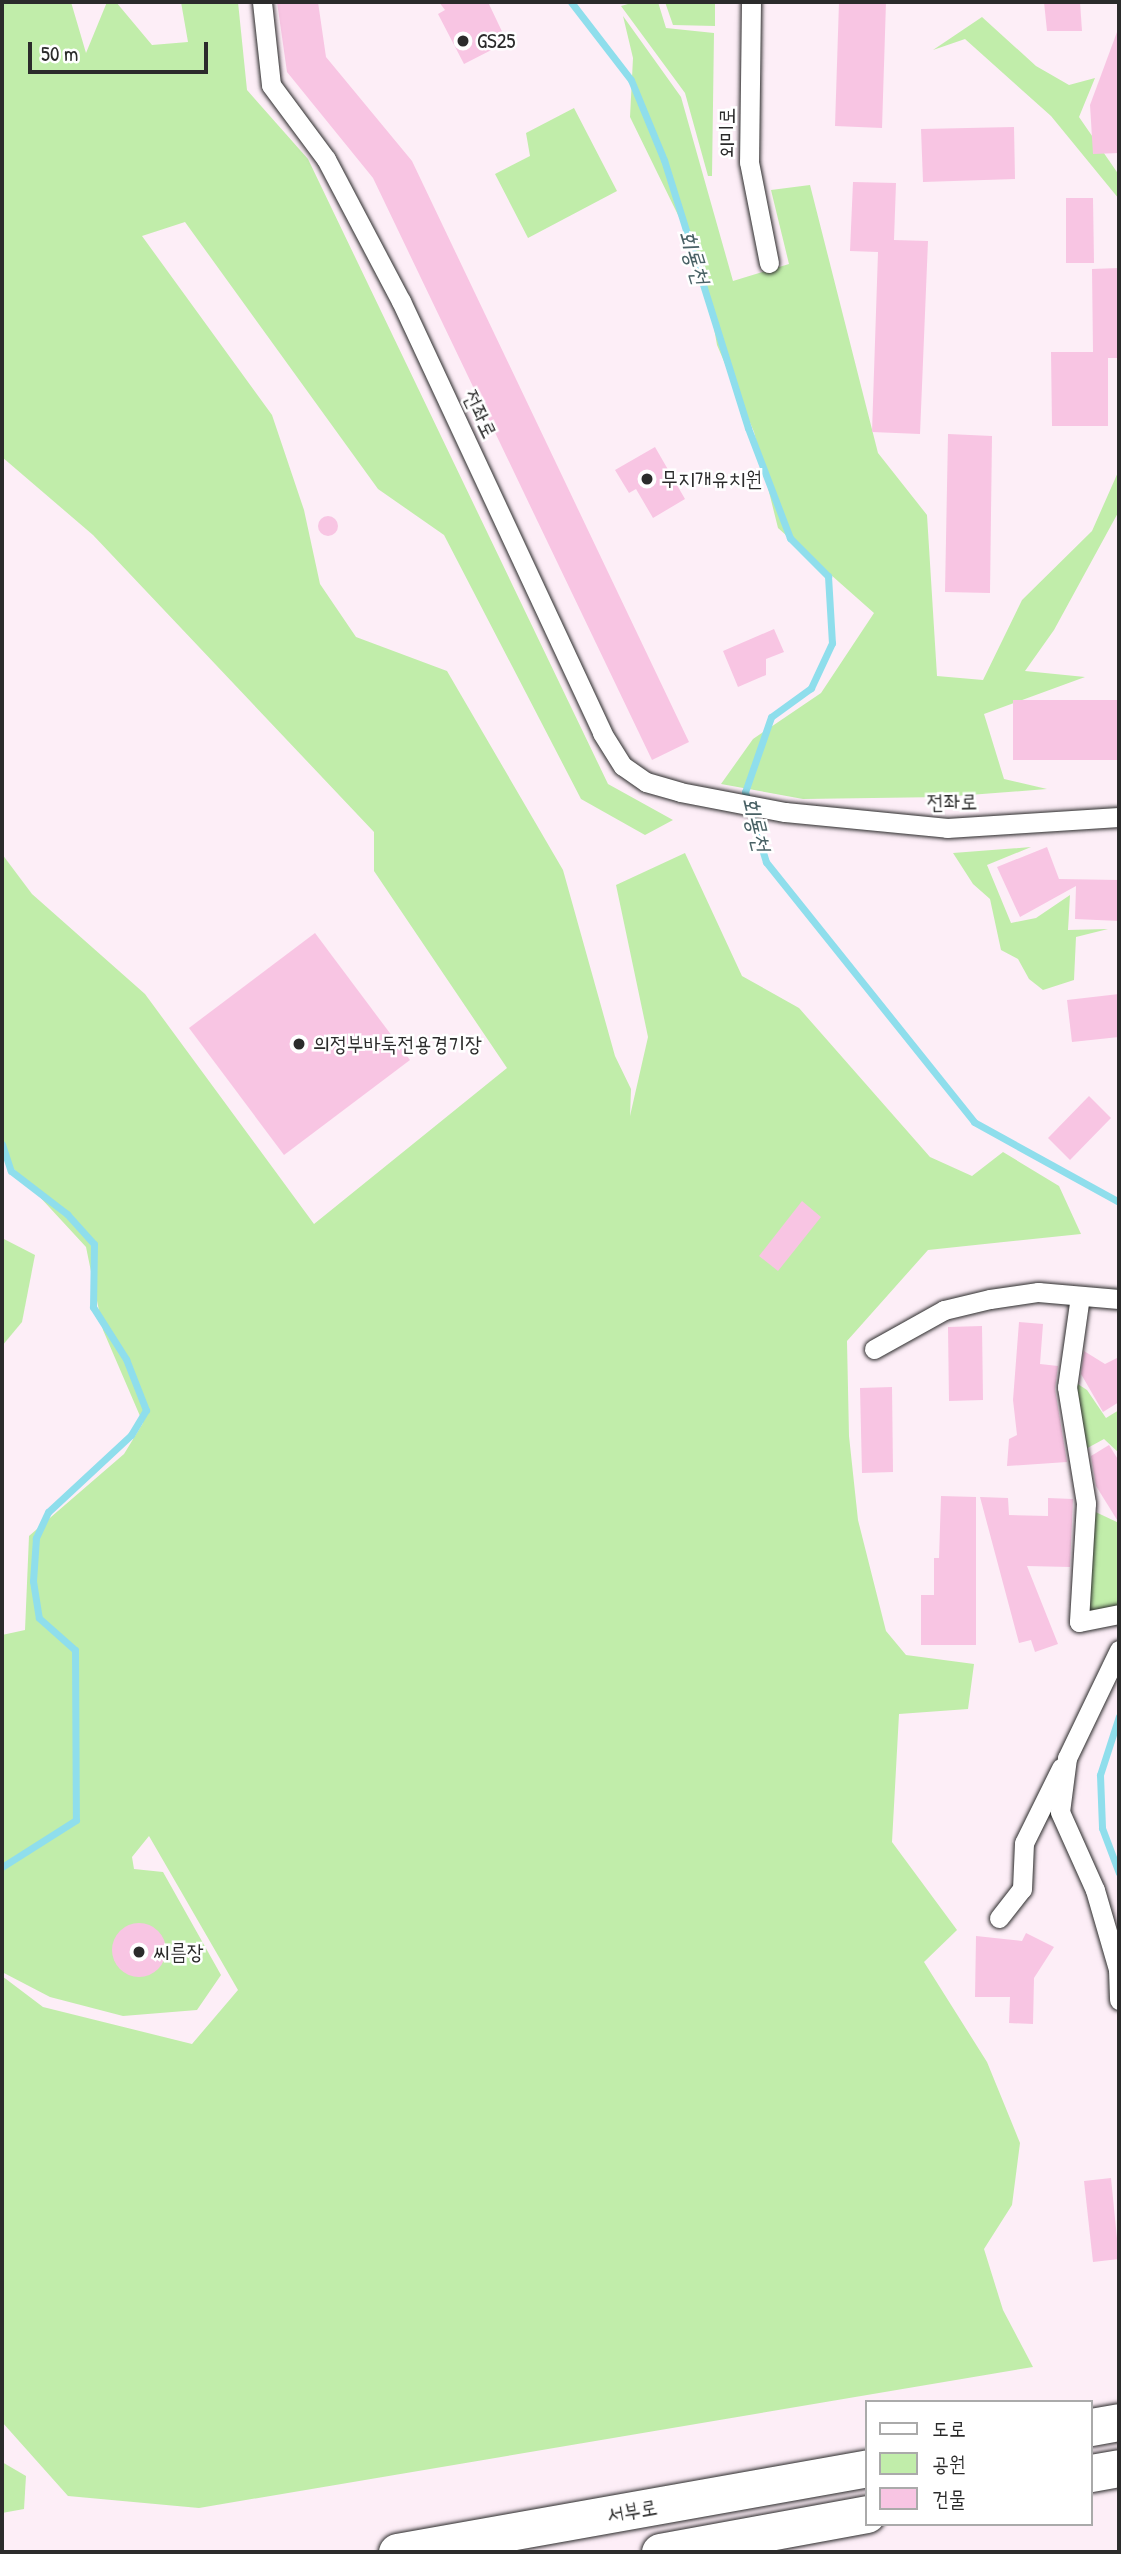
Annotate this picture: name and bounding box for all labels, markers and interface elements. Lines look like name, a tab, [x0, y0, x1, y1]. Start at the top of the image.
scale bar	[32, 28, 212, 72]
place label: GS25	[477, 28, 515, 54]
marker: GS25	[455, 33, 471, 49]
text: 50 m	[41, 39, 78, 68]
street label: 외미로	[714, 108, 740, 158]
water label: 회룡천	[673, 226, 715, 288]
street label: 전좌로	[458, 386, 502, 442]
place label: 무지개유치원	[661, 466, 762, 492]
marker: 무지개유치원	[639, 471, 655, 487]
street label: 전좌로	[926, 789, 978, 815]
water label: 회룡천	[736, 794, 776, 854]
place label: 의정부바둑전용경기장	[313, 1031, 482, 1057]
marker: 의정부바둑전용경기장	[291, 1036, 307, 1052]
place label: 씨름장	[153, 1939, 204, 1965]
marker: 씨름장	[131, 1944, 147, 1960]
legend	[866, 2400, 1093, 2526]
text: 도로	[932, 2414, 966, 2443]
text: 공원	[932, 2449, 966, 2478]
text: 건물	[932, 2484, 966, 2513]
street label: 서부로	[605, 2494, 659, 2528]

